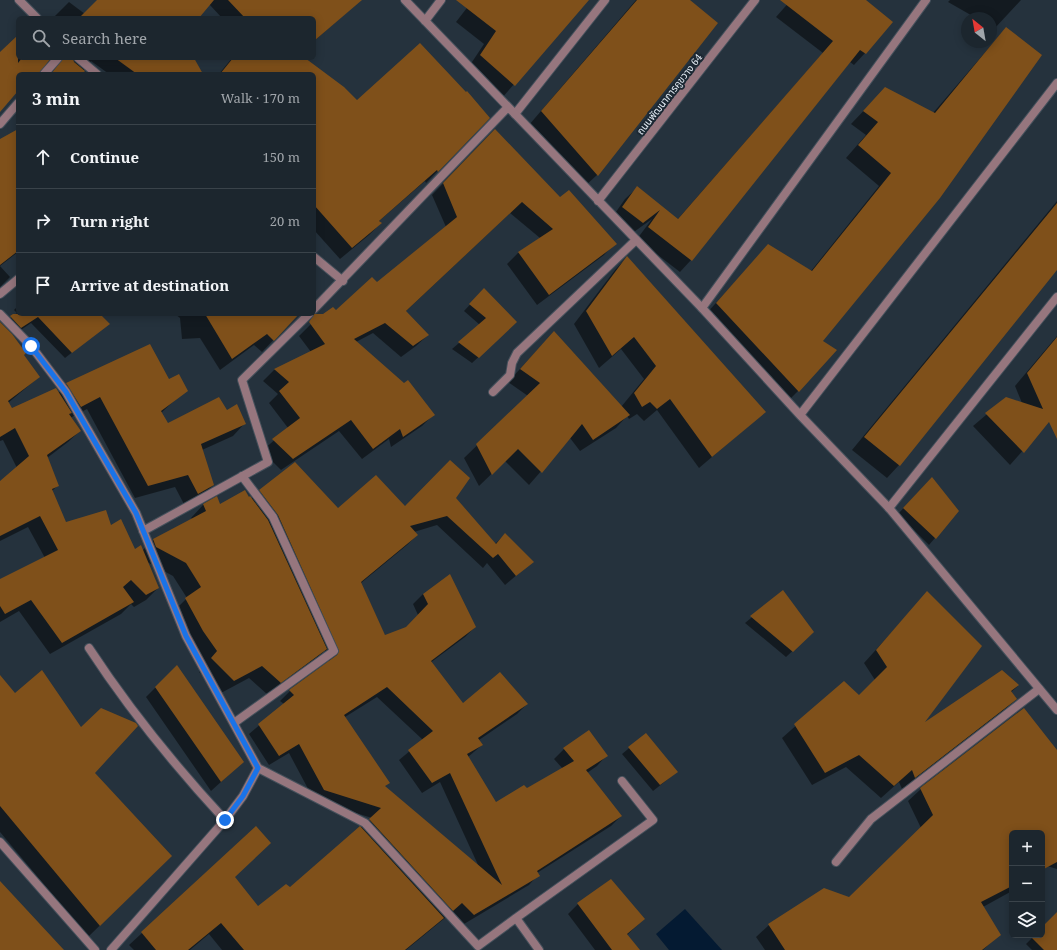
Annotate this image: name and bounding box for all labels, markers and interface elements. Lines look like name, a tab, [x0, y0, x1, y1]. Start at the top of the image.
north arrow	[961, 12, 997, 48]
search box	[16, 16, 316, 60]
icon: search	[30, 27, 52, 49]
text: Search here	[62, 28, 147, 48]
street label: ถนนพัฒนาการคูขวาง 64	[633, 50, 705, 137]
text: 3 min	[32, 87, 80, 110]
text: Walk · 170 m	[221, 89, 300, 107]
icon: ahead	[32, 146, 54, 168]
text: Continue	[70, 147, 139, 167]
text: 150 m	[263, 148, 300, 166]
icon: right	[32, 210, 54, 232]
text: Turn right	[70, 211, 149, 231]
text: 20 m	[270, 212, 300, 230]
icon: arrive	[32, 274, 54, 296]
text: Arrive at destination	[70, 275, 229, 295]
route start	[22, 337, 40, 355]
route end	[216, 811, 234, 829]
map controls	[1009, 830, 1045, 938]
button: +	[1009, 830, 1045, 866]
button: −	[1009, 866, 1045, 902]
button: layers	[1009, 902, 1045, 938]

